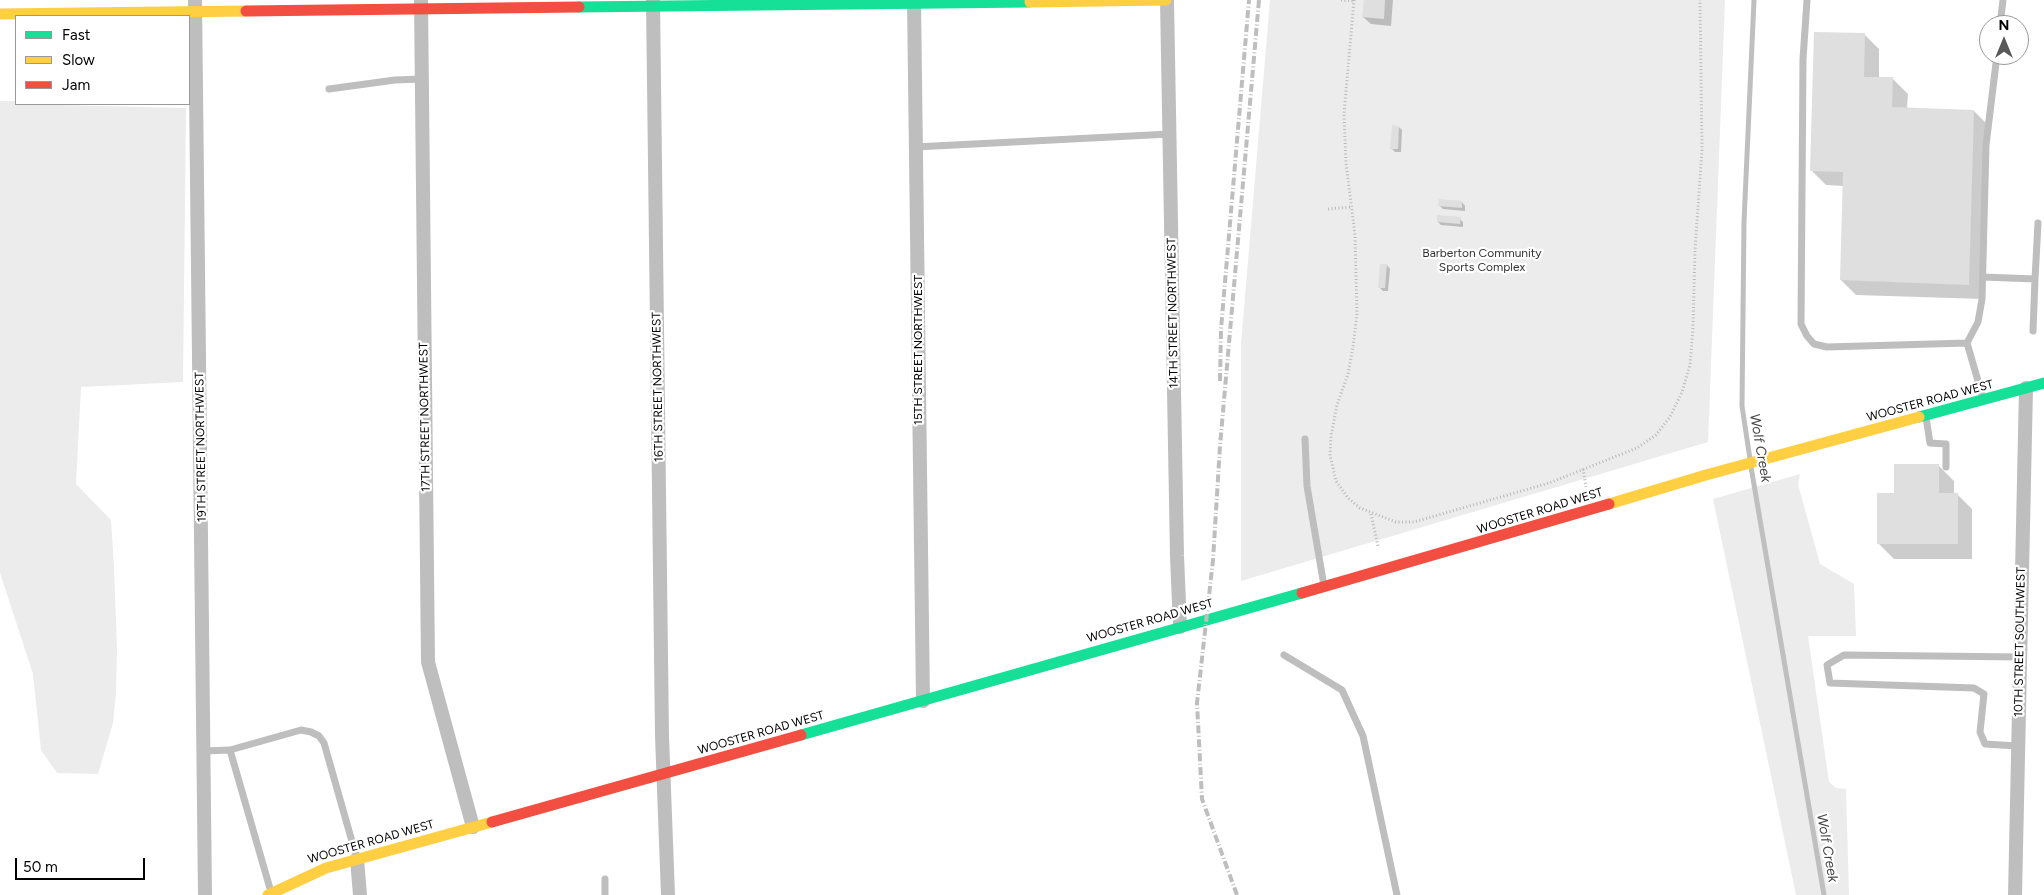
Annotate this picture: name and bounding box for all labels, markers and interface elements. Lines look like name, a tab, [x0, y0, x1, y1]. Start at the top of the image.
legend	[15, 15, 190, 105]
north arrow	[1979, 15, 2029, 65]
text: N	[1999, 17, 2009, 34]
text: Fast	[62, 26, 90, 44]
text: Slow	[62, 51, 95, 69]
text: Jam	[62, 76, 90, 94]
street label: 14TH STREET NORTHWEST	[1164, 238, 1182, 388]
park label: Barberton Community Sports Complex	[1422, 246, 1542, 274]
street label: 15TH STREET NORTHWEST	[911, 275, 925, 425]
street label: 16TH STREET NORTHWEST	[649, 312, 667, 462]
street label: 17TH STREET NORTHWEST	[416, 342, 434, 492]
street label: 19TH STREET NORTHWEST	[192, 372, 210, 522]
street label: WOOSTER ROAD WEST	[1865, 377, 1995, 425]
water label: Wolf Creek	[1746, 412, 1774, 484]
street label: WOOSTER ROAD WEST	[1475, 485, 1605, 537]
street label: 10TH STREET SOUTHWEST	[2011, 567, 2029, 717]
street label: WOOSTER ROAD WEST	[1085, 596, 1215, 646]
street label: WOOSTER ROAD WEST	[696, 708, 826, 758]
water label: Wolf Creek	[1813, 812, 1841, 884]
street label: WOOSTER ROAD WEST	[306, 817, 436, 867]
scale bar	[18, 848, 148, 880]
text: 50 m	[23, 858, 58, 876]

